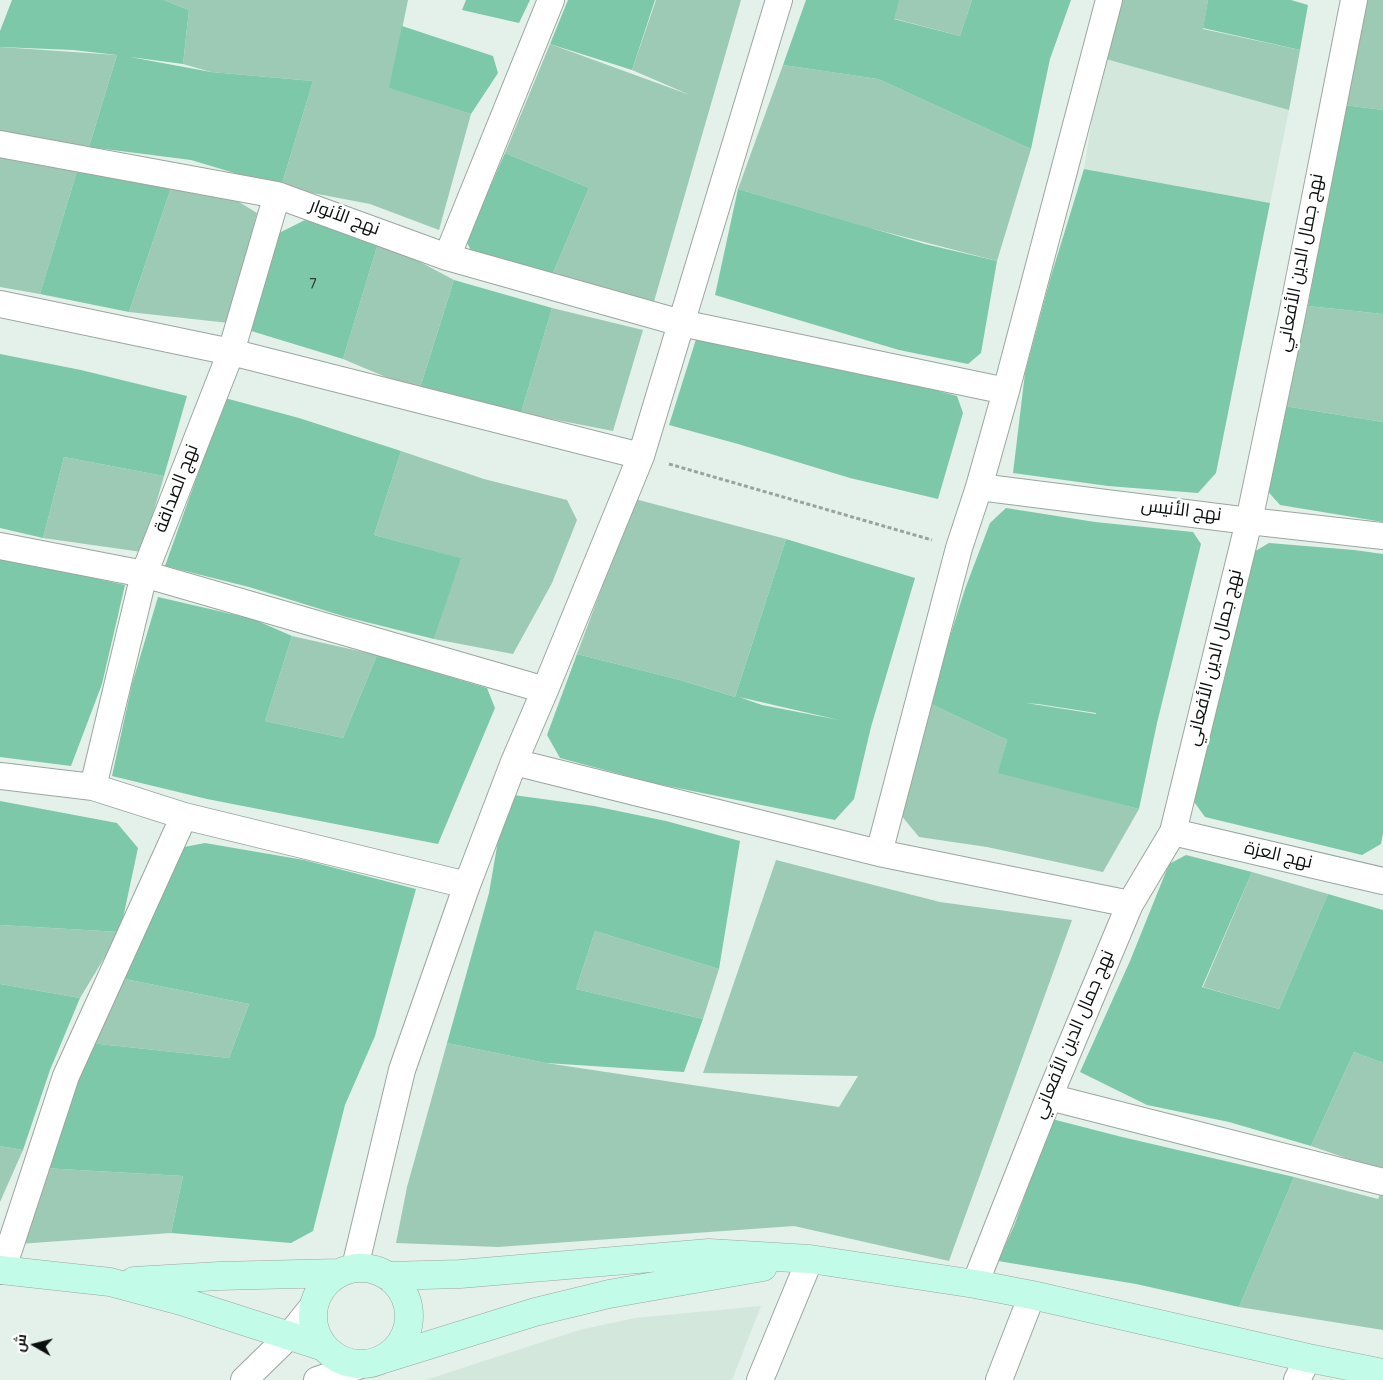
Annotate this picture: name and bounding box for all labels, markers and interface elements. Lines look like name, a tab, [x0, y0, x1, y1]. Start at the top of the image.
street label: نهج جمال الدين الأفعاني	[1274, 172, 1330, 354]
street label: نهج الأنوار	[306, 196, 382, 242]
house number: 7	[309, 276, 317, 294]
street label: نهج الصداقة	[151, 442, 205, 536]
street label: نهج الأنيس	[1140, 496, 1222, 528]
street label: نهج جمال الدين الأفعاني	[1184, 568, 1248, 748]
street label: نهج العزة	[1242, 839, 1314, 875]
street label: نهج جمال الدين الأفعاني	[1030, 947, 1120, 1123]
north arrow	[10, 1320, 60, 1370]
text: ش	[6, 1332, 34, 1354]

